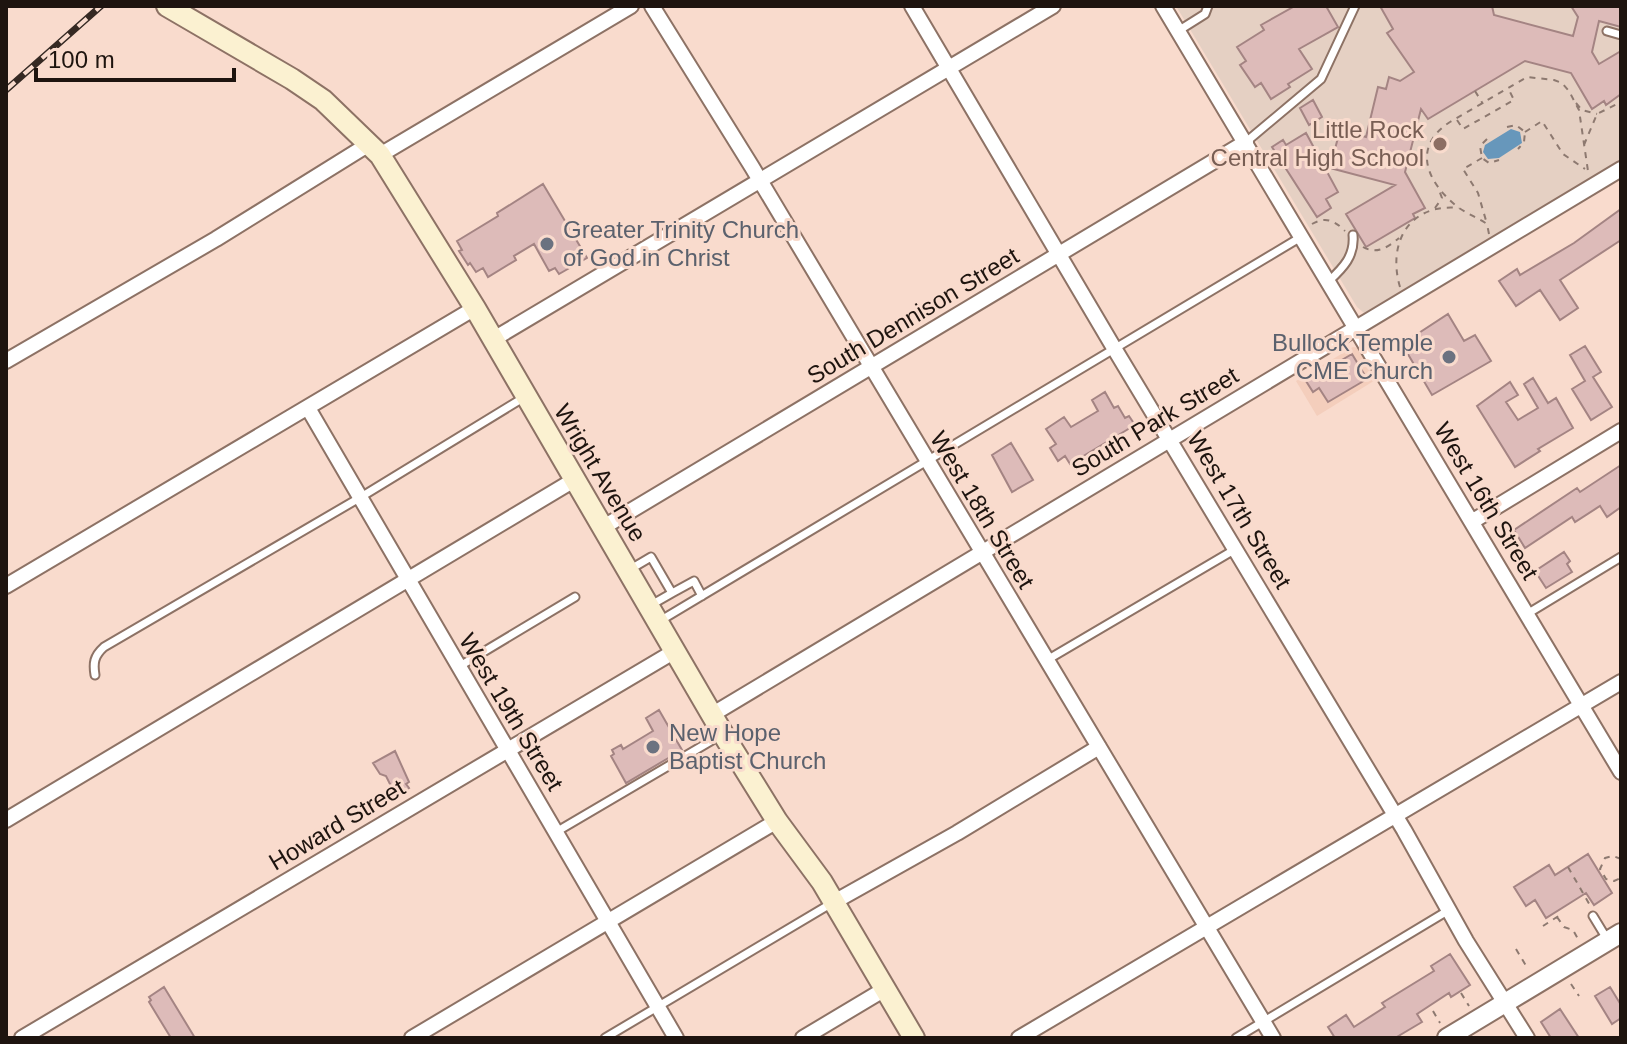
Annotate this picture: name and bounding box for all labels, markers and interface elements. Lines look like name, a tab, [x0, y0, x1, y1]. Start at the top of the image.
scale bar	[36, 32, 234, 82]
text: 100 m	[48, 46, 115, 73]
place label: Little Rock Central High School	[1211, 116, 1425, 171]
marker: Little Rock Central High School	[1431, 135, 1449, 153]
place label: Greater Trinity Church of God in Christ	[563, 216, 799, 271]
marker: Greater Trinity Church of God in Christ	[538, 235, 556, 253]
street label: South Dennison Street	[802, 242, 1023, 389]
place label: Bullock Temple CME Church	[1272, 329, 1433, 384]
marker: Bullock Temple CME Church	[1440, 348, 1458, 366]
street label: South Park Street	[1067, 361, 1243, 482]
street label: Wright Avenue	[549, 399, 652, 546]
street label: West 16th Street	[1429, 417, 1544, 584]
street label: West 18th Street	[925, 426, 1040, 593]
street label: West 17th Street	[1182, 426, 1297, 593]
street label: West 19th Street	[454, 628, 569, 795]
place label: New Hope Baptist Church	[669, 719, 826, 774]
marker: New Hope Baptist Church	[644, 738, 662, 756]
street label: Howard Street	[264, 773, 410, 876]

